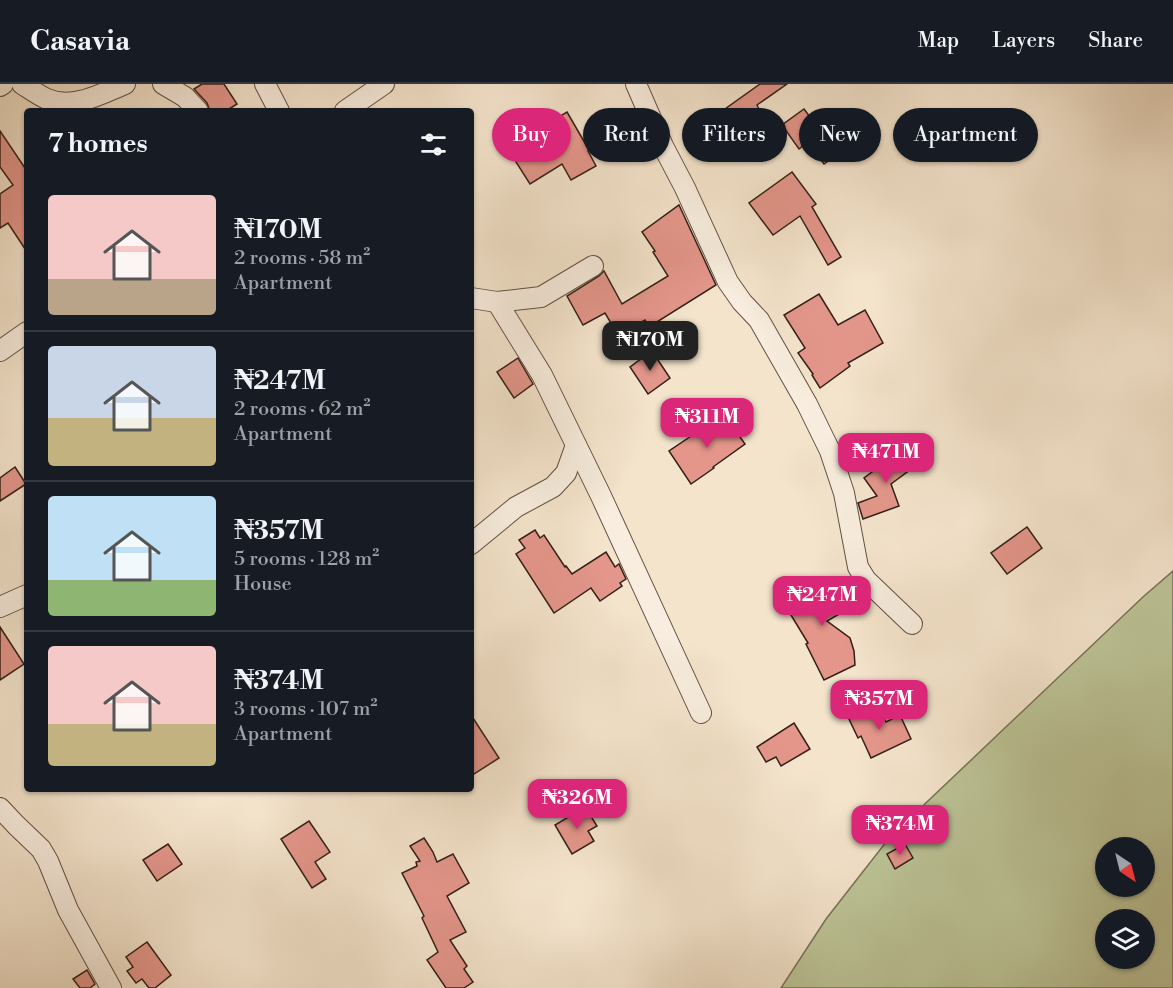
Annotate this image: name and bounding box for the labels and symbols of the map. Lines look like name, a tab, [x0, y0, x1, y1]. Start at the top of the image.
pin: ₦170M	[608, 321, 692, 372]
pin: ₦311M	[665, 398, 749, 449]
pin: ₦471M	[844, 433, 928, 484]
pin: ₦247M	[780, 576, 864, 627]
pin: ₦357M	[837, 680, 921, 731]
pin: ₦326M	[535, 779, 619, 830]
pin: ₦374M	[858, 805, 942, 856]
north arrow	[1095, 837, 1155, 897]

